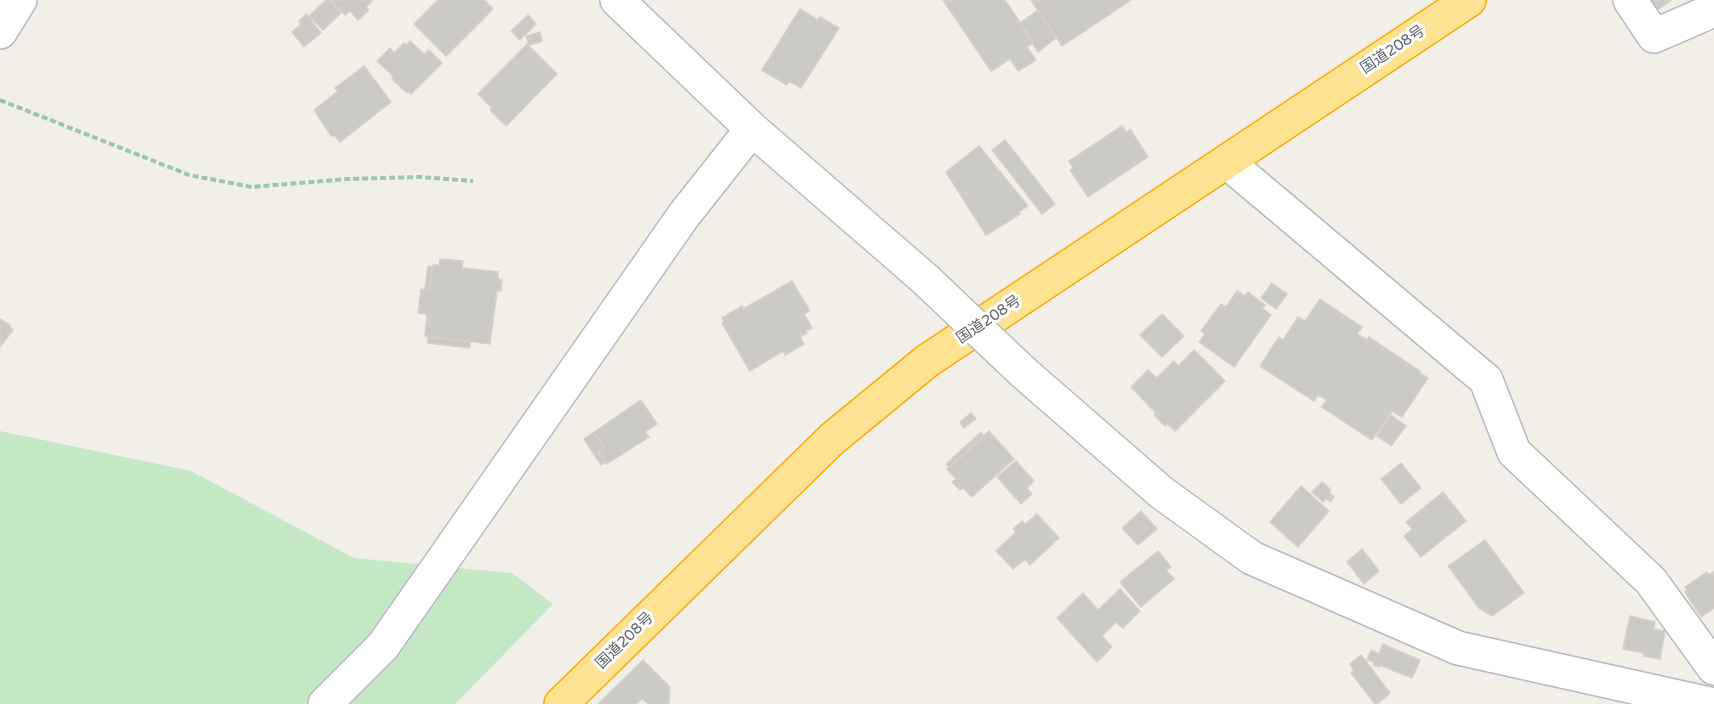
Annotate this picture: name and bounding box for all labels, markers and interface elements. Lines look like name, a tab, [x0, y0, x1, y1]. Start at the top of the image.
street label: 国道208号	[1358, 22, 1428, 78]
street label: 国道208号	[954, 292, 1024, 348]
street label: 国道208号	[592, 609, 658, 673]

